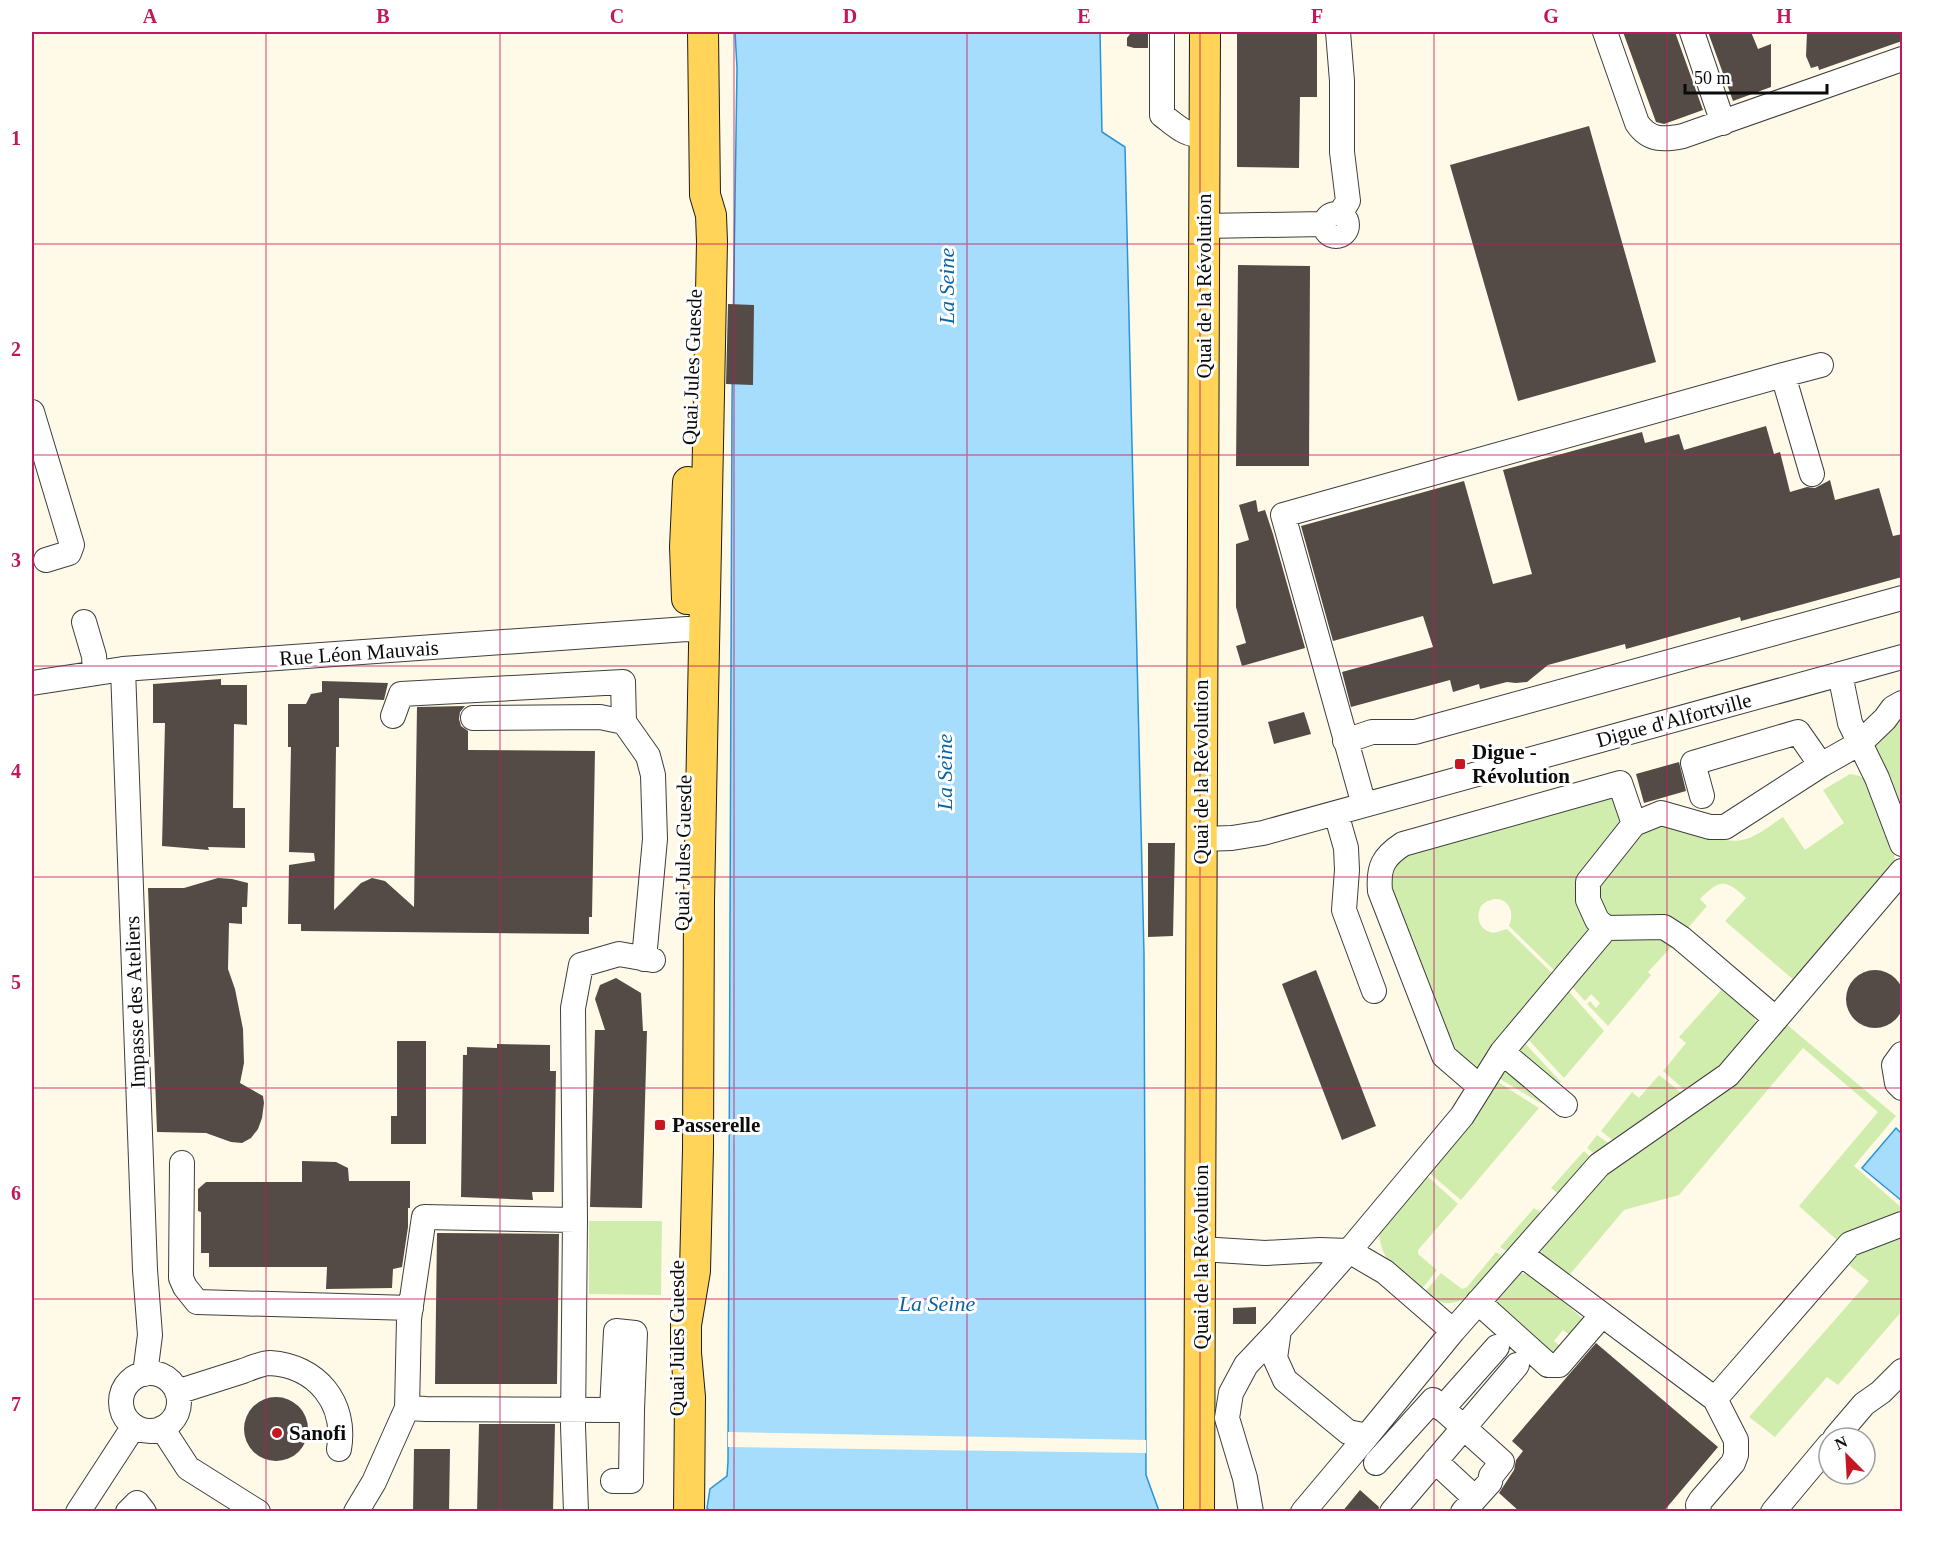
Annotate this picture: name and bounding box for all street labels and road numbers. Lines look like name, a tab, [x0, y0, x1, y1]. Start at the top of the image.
street label: Quai de la Révolution	[1192, 193, 1216, 378]
street label: Quai Jules Guesde	[677, 288, 707, 446]
street label: Rue Léon Mauvais	[278, 635, 440, 671]
street label: Quai de la Révolution	[1189, 679, 1213, 864]
street label: Digue d'Alfortville	[1594, 688, 1754, 752]
street label: Quai Jules Guesde	[670, 775, 696, 931]
street label: Impasse des Ateliers	[120, 915, 150, 1089]
street label: Quai de la Révolution	[1189, 1164, 1213, 1349]
street label: Quai Jules Guesde	[665, 1260, 689, 1416]

